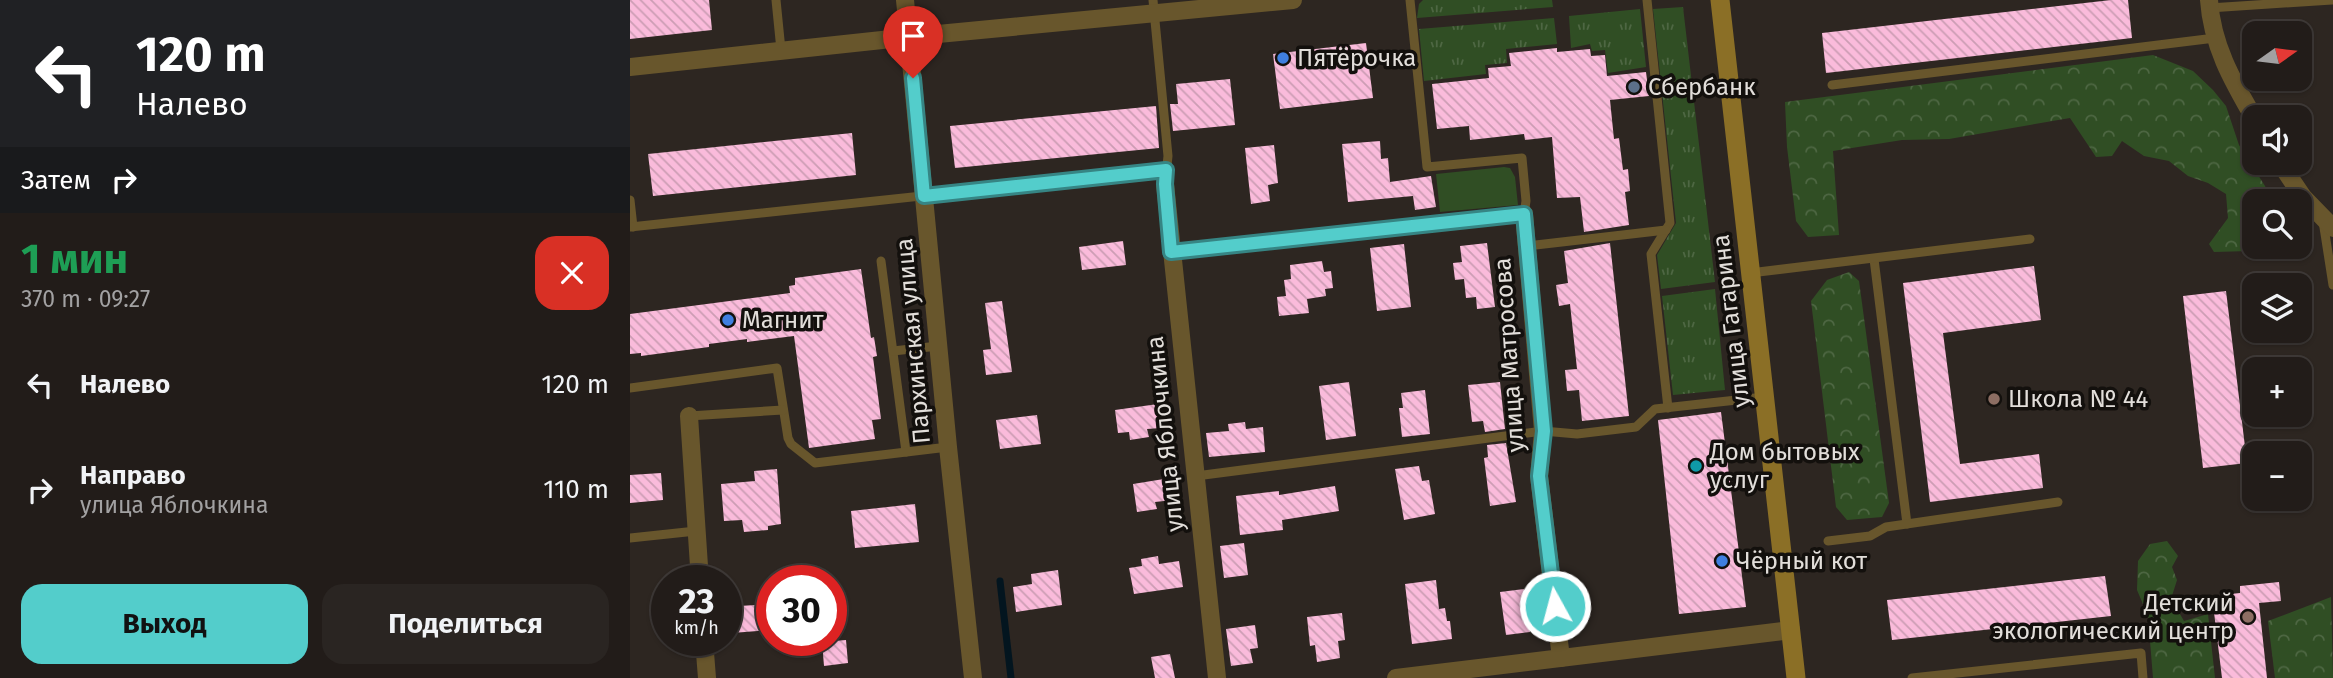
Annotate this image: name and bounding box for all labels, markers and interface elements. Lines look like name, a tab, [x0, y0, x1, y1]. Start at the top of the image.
pin	[883, 6, 943, 78]
icon: arrive	[894, 17, 932, 55]
north arrow	[2242, 21, 2312, 91]
map controls	[2242, 21, 2312, 511]
text: 120 m	[136, 25, 266, 84]
icon: left	[21, 28, 112, 119]
place label: Пятёрочка	[1297, 44, 1416, 72]
marker: Пятёрочка	[1275, 50, 1291, 66]
place label: Сбербанк	[1648, 73, 1756, 101]
marker: Сбербанк	[1626, 79, 1642, 95]
text: Налево	[136, 85, 248, 123]
button: sound	[2242, 105, 2312, 175]
icon: right	[105, 161, 143, 199]
text: Затем	[21, 165, 91, 196]
button: search	[2242, 189, 2312, 259]
street label: улица Гагарина	[1706, 233, 1756, 409]
text: 1 мин	[21, 234, 128, 284]
button: close	[535, 236, 609, 310]
street label: Пархинская улица	[890, 237, 936, 445]
street label: улица Матросова	[1488, 257, 1530, 453]
button: layers	[2242, 273, 2312, 343]
text: 370 m · 09:27	[21, 285, 150, 313]
place label: Магнит	[742, 306, 824, 334]
marker: Магнит	[720, 312, 736, 328]
street label: улица Яблочкина	[1141, 335, 1189, 533]
button: +	[2242, 357, 2312, 427]
icon: left	[21, 366, 59, 404]
text: Налево	[80, 369, 170, 400]
text: 120 m	[541, 369, 609, 400]
place label: Школа № 44	[2008, 385, 2149, 413]
marker: Школа № 44	[1986, 391, 2002, 407]
place label: Дом бытовых услуг	[1709, 438, 1860, 494]
button: −	[2242, 441, 2312, 511]
marker: Дом бытовых услуг	[1688, 458, 1704, 474]
text: Направо	[80, 460, 186, 491]
icon: right	[21, 471, 59, 509]
text: 110 m	[543, 474, 609, 505]
text: улица Яблочкина	[80, 491, 268, 519]
place label: Чёрный кот	[1736, 547, 1867, 575]
marker: Чёрный кот	[1714, 553, 1730, 569]
speed limit sign: 30	[756, 565, 847, 656]
position arrow	[1518, 569, 1592, 643]
text: 23	[678, 580, 715, 622]
button: Выход	[21, 584, 308, 664]
button: Поделиться	[322, 584, 609, 664]
place label: Детский экологический центр	[1992, 589, 2234, 645]
marker: Детский экологический центр	[2240, 609, 2256, 625]
text: km/h	[674, 617, 719, 639]

